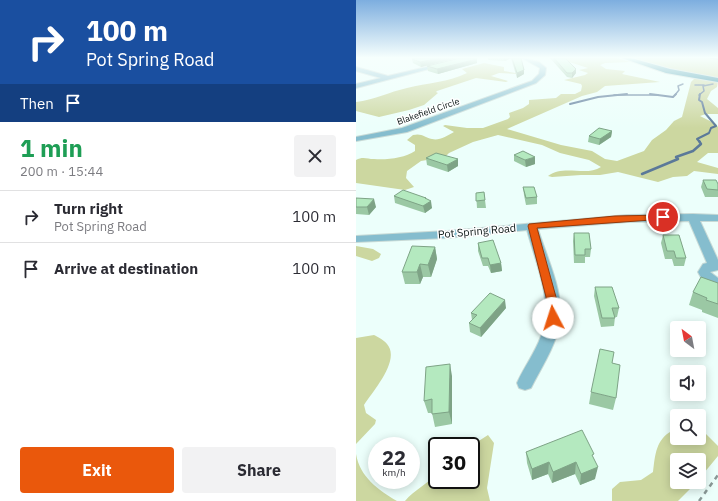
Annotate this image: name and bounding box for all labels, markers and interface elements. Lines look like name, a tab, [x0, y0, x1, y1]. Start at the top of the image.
text: 100 m	[86, 12, 168, 49]
icon: right	[20, 16, 72, 68]
text: Pot Spring Road	[86, 48, 215, 71]
icon: arrive	[62, 92, 84, 114]
text: Then	[20, 94, 54, 113]
street label: Blakefield Circle	[395, 95, 461, 127]
text: 1 min	[20, 132, 83, 164]
button: close	[294, 135, 336, 177]
text: 200 m · 15:44	[20, 163, 103, 180]
text: Turn right	[54, 199, 123, 218]
pin	[646, 200, 680, 234]
icon: right	[20, 206, 42, 228]
icon: arrive	[652, 206, 674, 228]
text: 100 m	[292, 207, 336, 226]
text: Pot Spring Road	[54, 218, 147, 235]
street label: Pot Spring Road	[437, 221, 517, 241]
icon: arrive	[20, 258, 42, 280]
text: Arrive at destination	[54, 259, 198, 278]
text: 100 m	[292, 259, 336, 278]
position arrow	[532, 297, 574, 339]
north arrow	[670, 321, 706, 357]
map controls	[670, 321, 706, 489]
button: sound	[670, 365, 706, 401]
button: search	[670, 409, 706, 445]
speed limit sign: 30	[428, 437, 480, 489]
text: 22	[382, 444, 406, 471]
button: Exit	[20, 447, 174, 493]
button: Share	[182, 447, 336, 493]
button: layers	[670, 453, 706, 489]
text: km/h	[382, 466, 406, 479]

